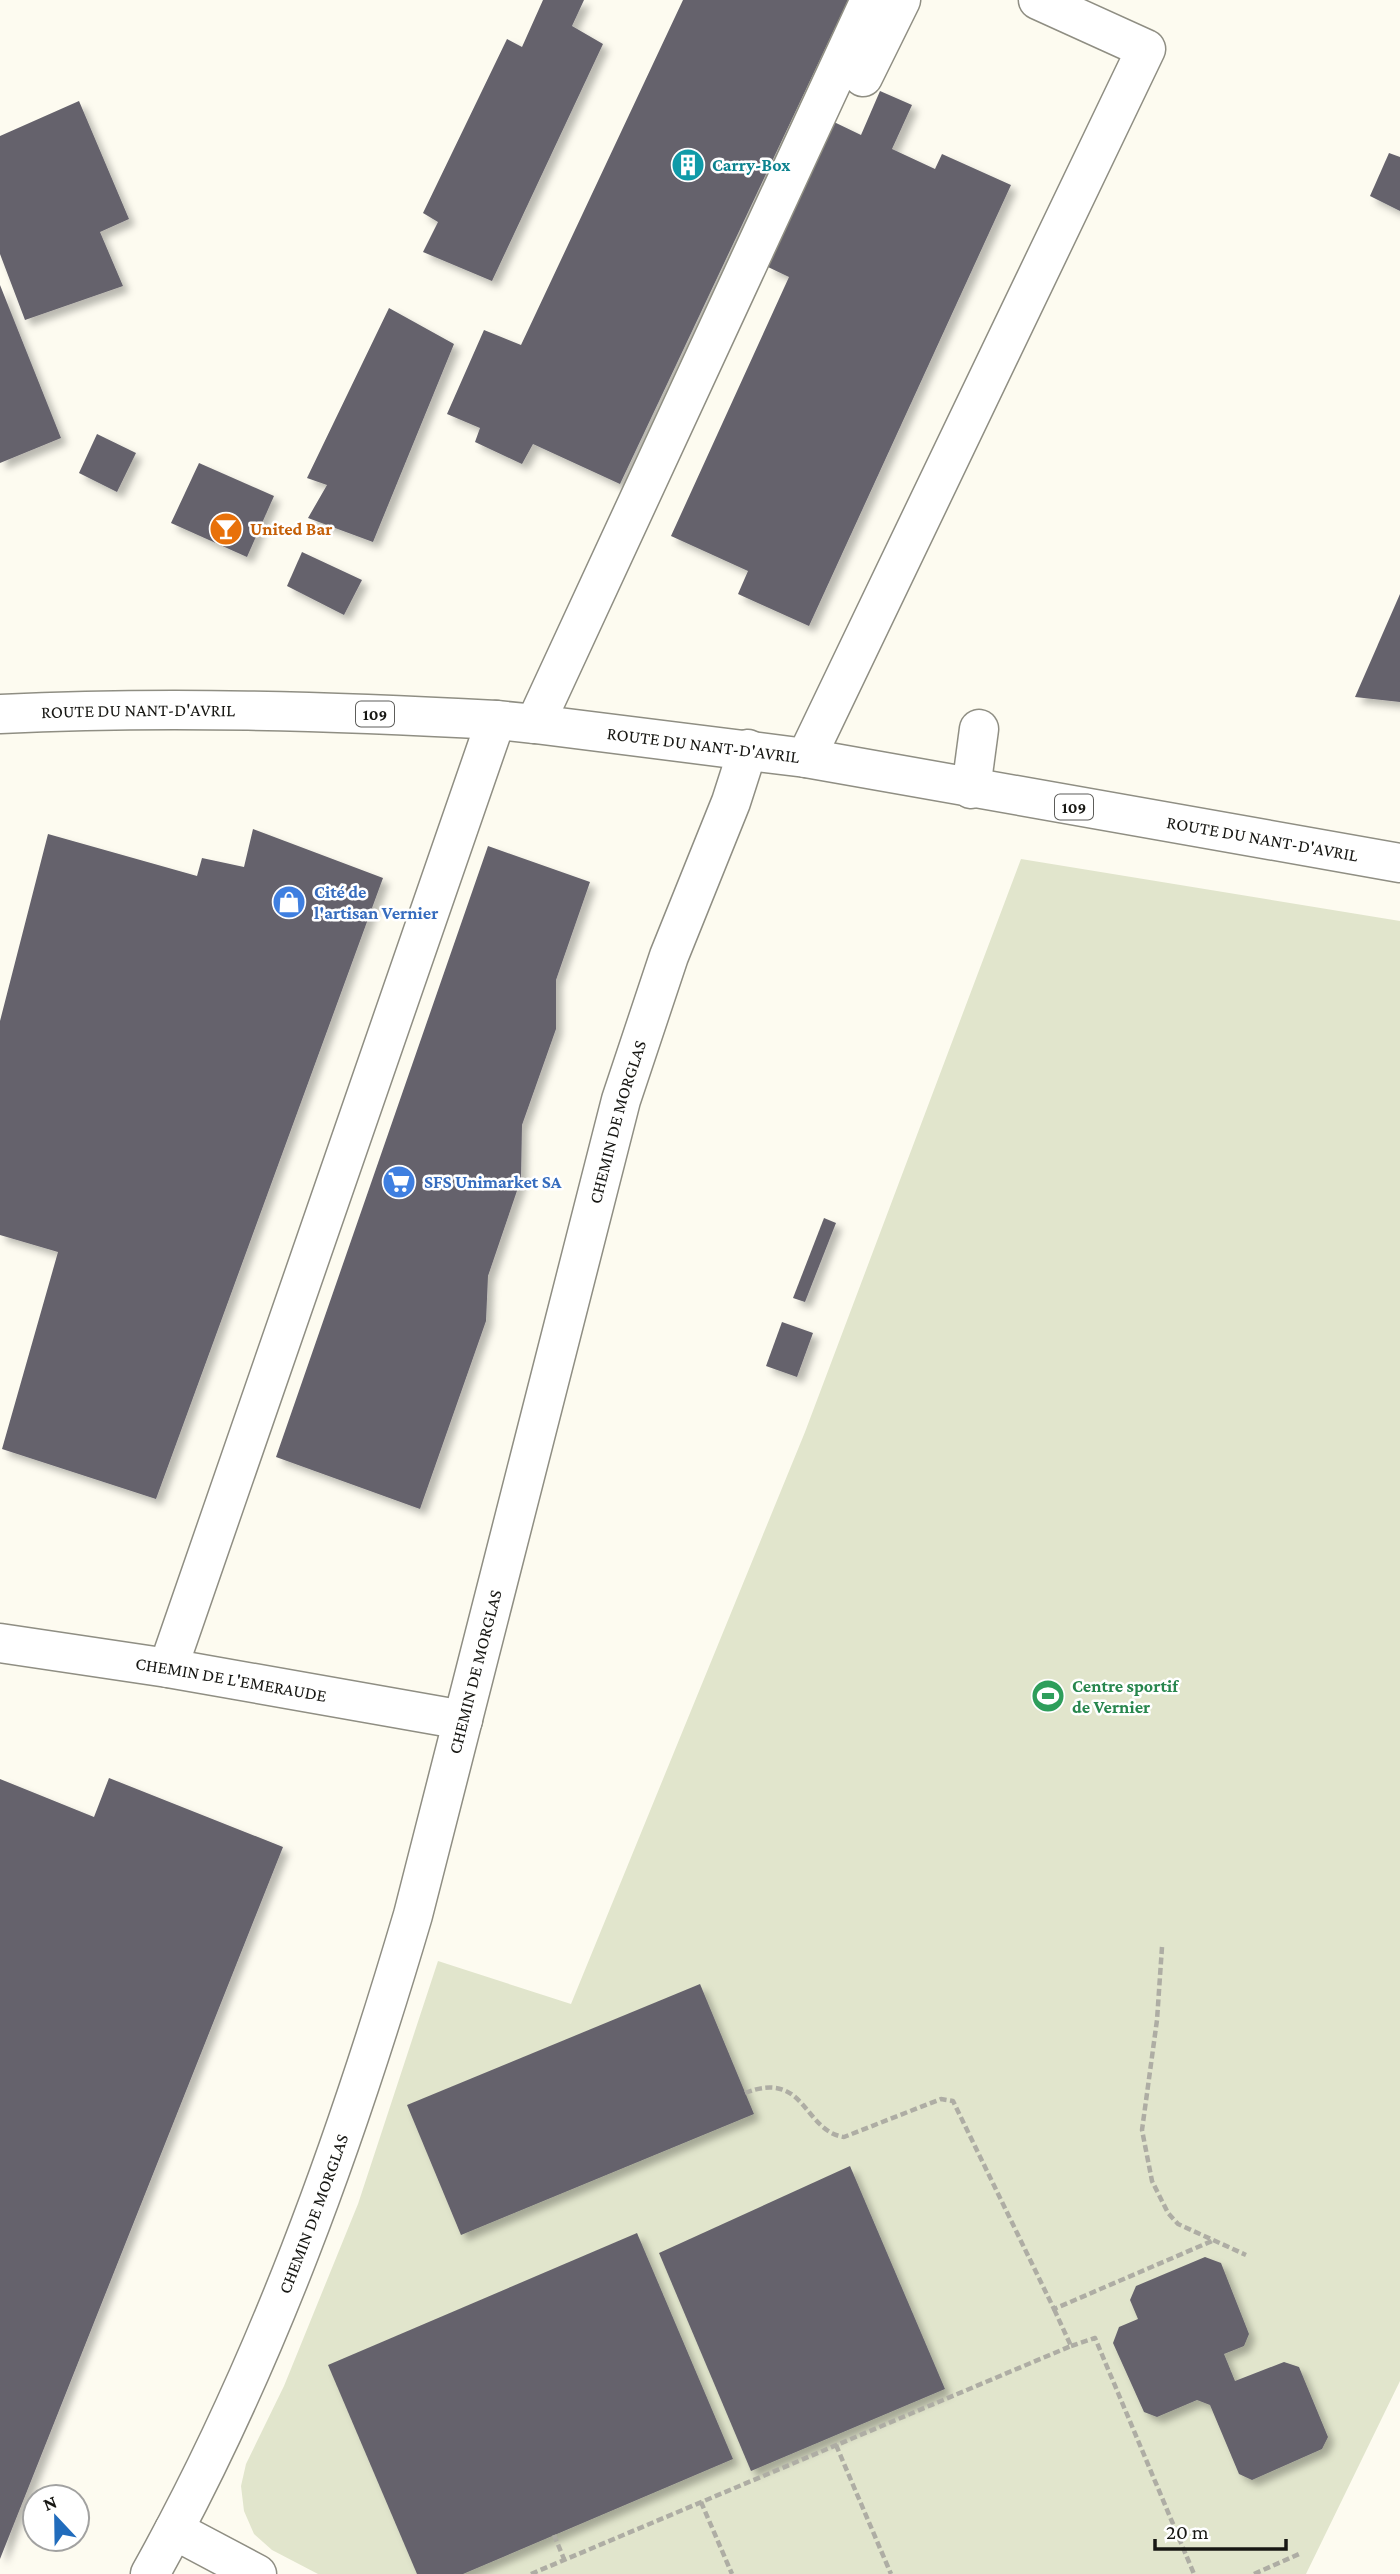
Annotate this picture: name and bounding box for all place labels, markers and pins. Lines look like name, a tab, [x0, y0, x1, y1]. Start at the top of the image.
building icon: Carry-Box	[669, 146, 707, 184]
place label: Carry-Box	[712, 155, 791, 175]
bar icon: United Bar	[207, 510, 245, 548]
place label: United Bar	[250, 519, 332, 539]
place label: Cité de l'artisan Vernier	[314, 882, 438, 923]
shop icon: Cité de l'artisan Vernier	[270, 883, 308, 921]
supermarket icon: SFS Unimarket SA	[380, 1163, 418, 1201]
place label: SFS Unimarket SA	[424, 1172, 562, 1192]
place label: Centre sportif de Vernier	[1072, 1676, 1179, 1717]
sports icon: Centre sportif de Vernier	[1029, 1677, 1067, 1715]

